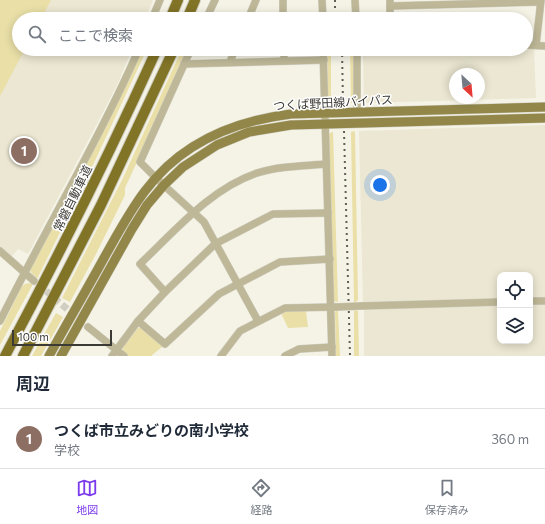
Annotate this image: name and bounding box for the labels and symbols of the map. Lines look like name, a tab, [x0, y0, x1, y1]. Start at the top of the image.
north arrow	[449, 68, 485, 104]
street label: つくば野田線バイパス	[273, 92, 393, 112]
pin: 1	[11, 136, 37, 166]
street label: 常磐自動車道	[50, 163, 94, 233]
your location	[370, 175, 390, 195]
scale bar	[12, 328, 112, 347]

